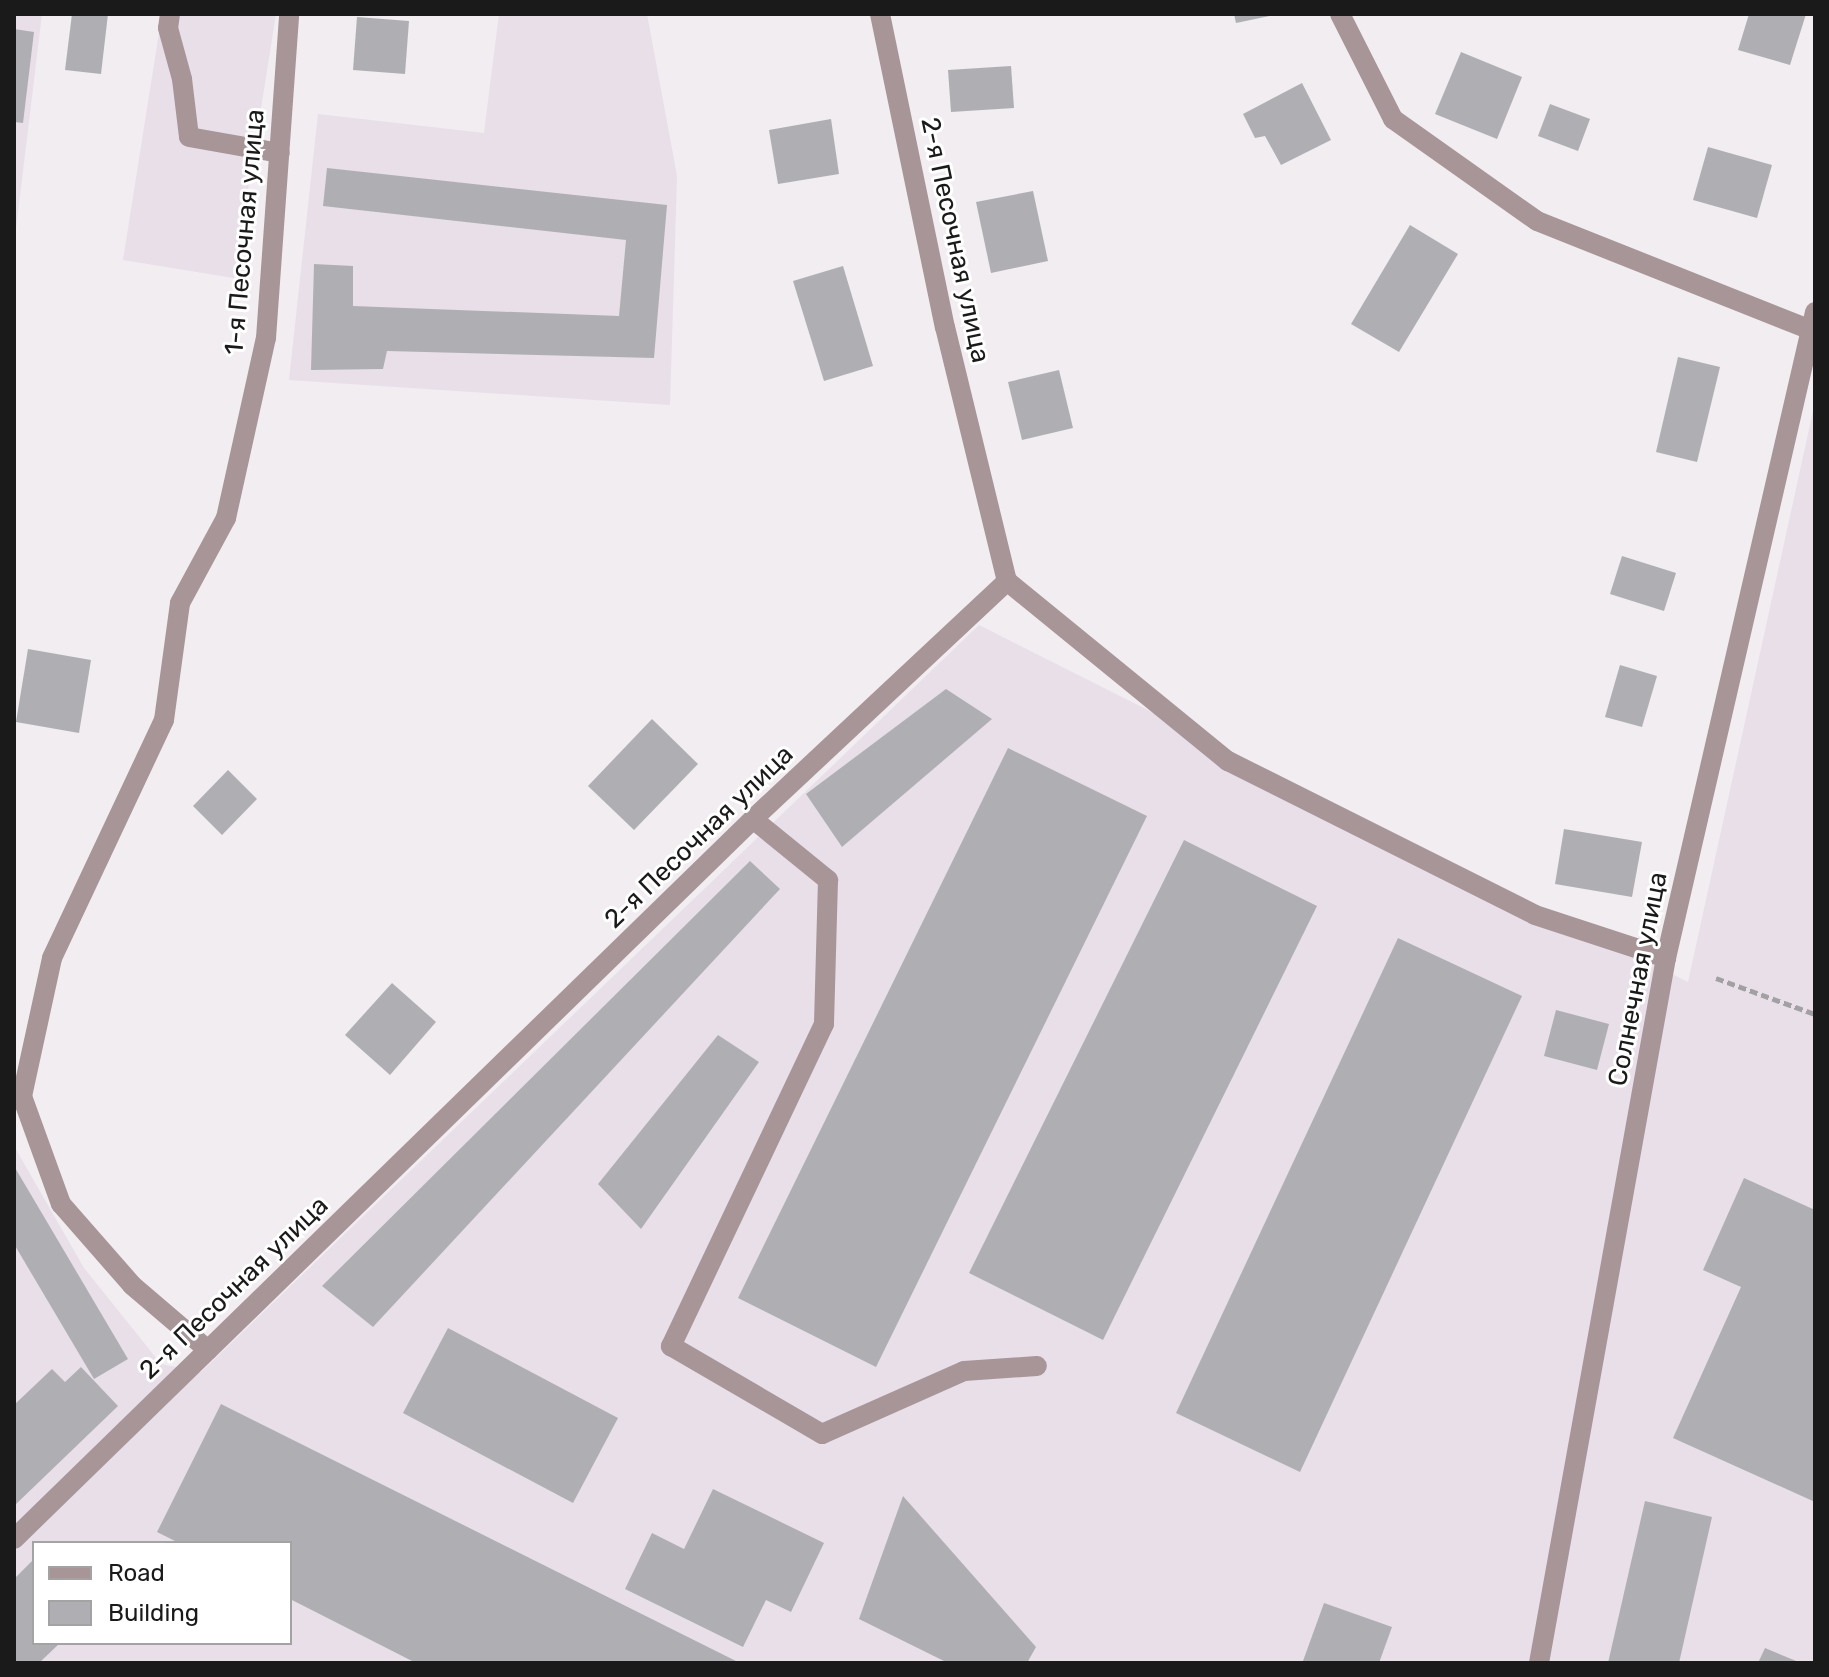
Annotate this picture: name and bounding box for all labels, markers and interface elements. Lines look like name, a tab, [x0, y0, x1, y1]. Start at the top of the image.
street label: 1-я Песочная улица	[219, 108, 271, 356]
street label: 2-я Песочная улица	[914, 114, 996, 366]
street label: 2-я Песочная улица	[598, 739, 800, 935]
street label: Солнечная улица	[1602, 869, 1674, 1089]
street label: 2-я Песочная улица	[133, 1190, 335, 1386]
legend	[32, 1541, 292, 1645]
text: Road	[108, 1559, 165, 1587]
text: Building	[108, 1599, 199, 1627]

